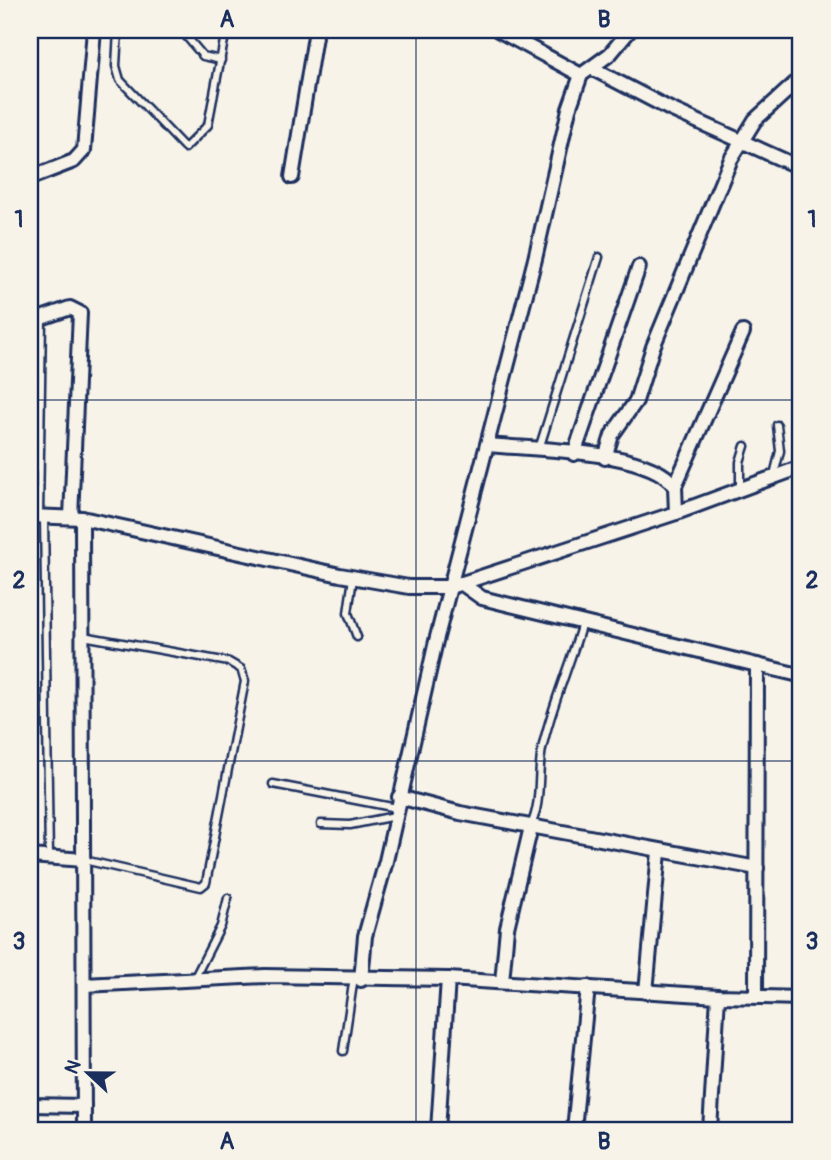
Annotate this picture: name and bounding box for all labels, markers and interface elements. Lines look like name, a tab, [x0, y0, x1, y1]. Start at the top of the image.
text: A	[220, 5, 235, 34]
text: B	[597, 5, 611, 34]
text: 1	[15, 205, 24, 234]
text: 1	[808, 205, 817, 234]
text: 2	[13, 566, 26, 595]
text: 2	[806, 566, 819, 595]
text: 3	[13, 927, 25, 956]
text: 3	[806, 927, 818, 956]
north arrow	[52, 1038, 122, 1108]
text: N	[60, 1056, 87, 1077]
text: A	[220, 1127, 235, 1156]
text: B	[597, 1127, 611, 1156]

